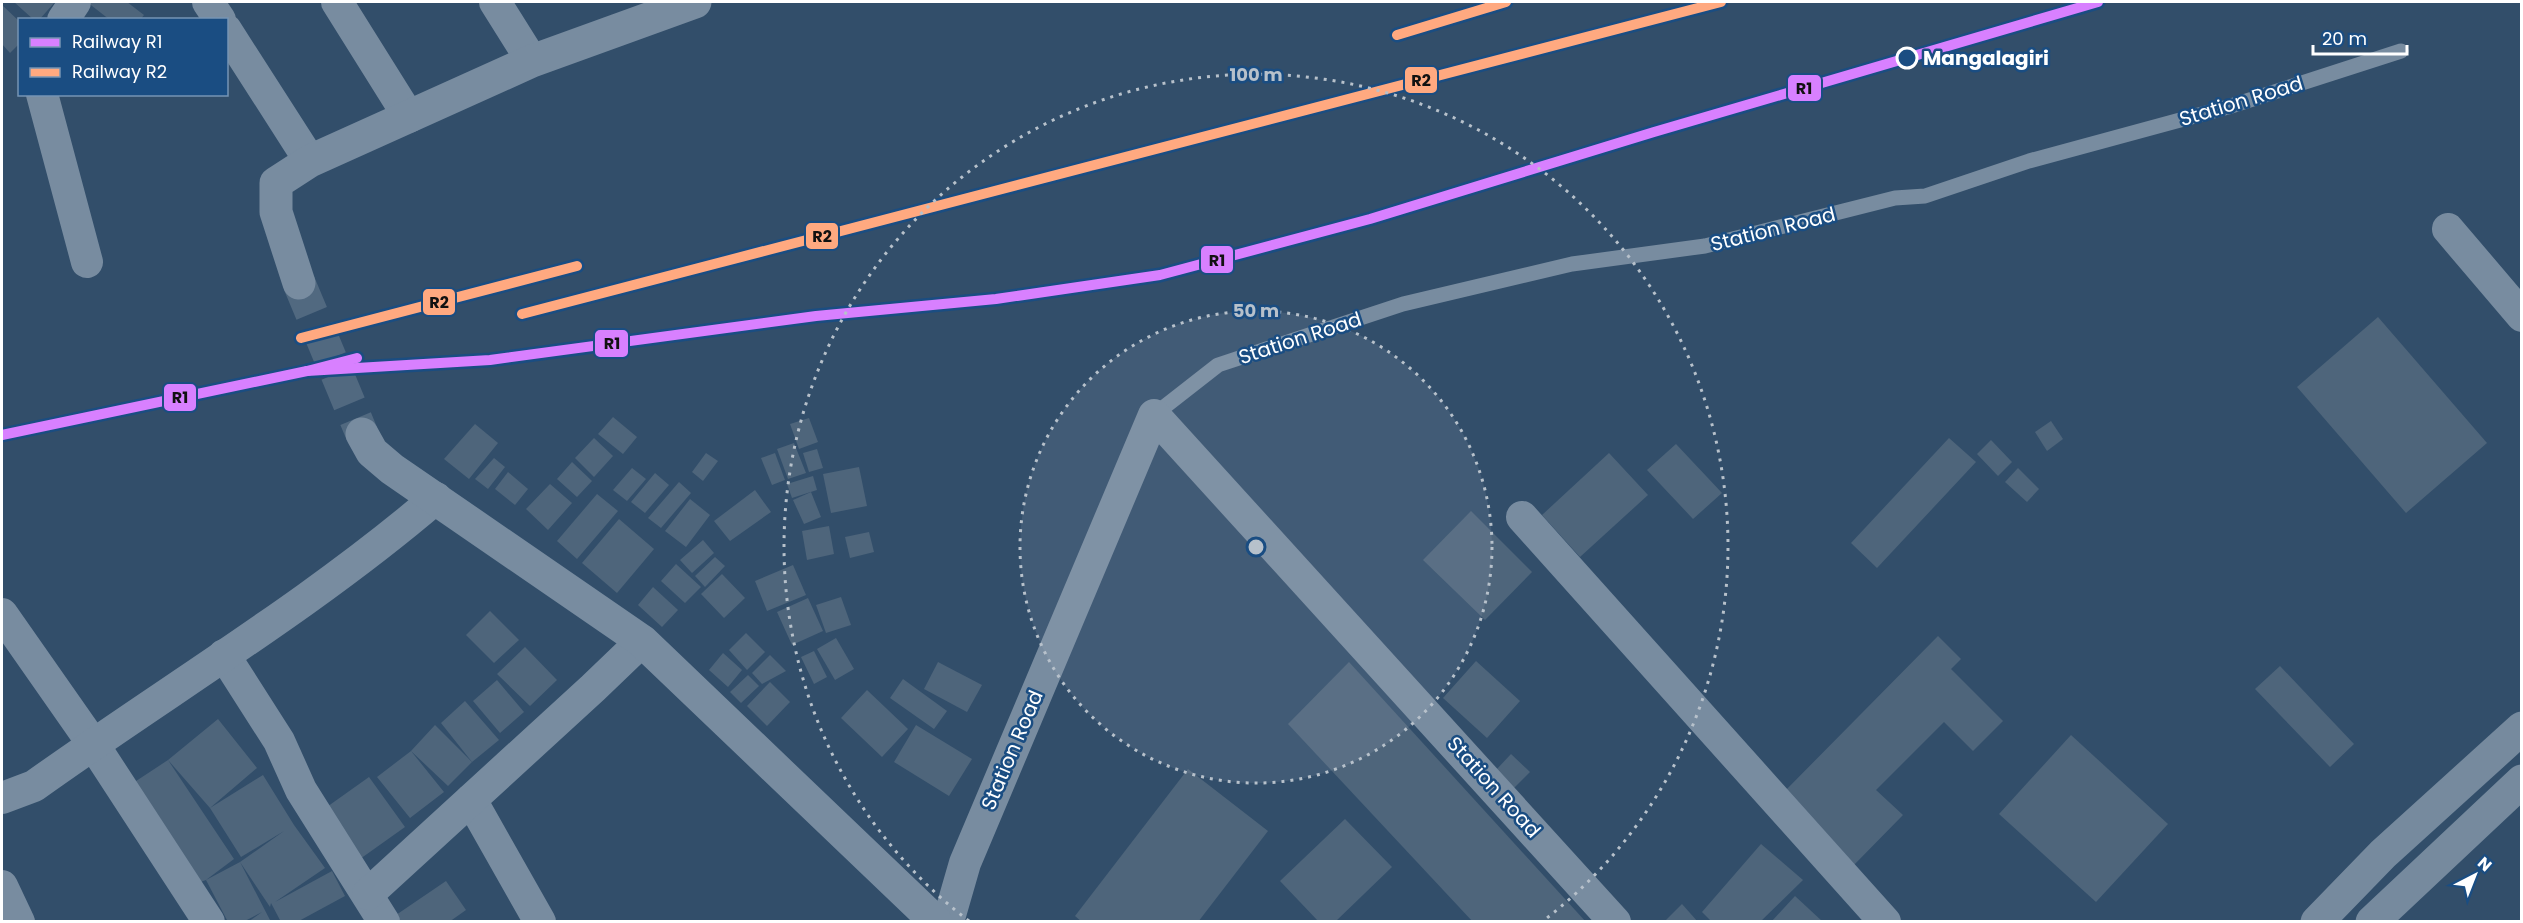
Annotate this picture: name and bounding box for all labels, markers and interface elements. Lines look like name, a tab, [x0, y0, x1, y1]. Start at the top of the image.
legend	[18, 18, 228, 96]
scale bar	[2313, 18, 2408, 56]
text: 20 m	[2322, 26, 2367, 51]
text: Railway R1	[72, 29, 163, 54]
place label: Mangalagiri	[1923, 44, 2049, 72]
marker: Mangalagiri	[1896, 47, 1918, 69]
text: Railway R2	[72, 59, 167, 84]
text: 100 m	[1229, 62, 1283, 87]
line badge: R2	[1404, 66, 1438, 94]
text: R2	[1411, 69, 1431, 92]
street label: Station Road	[2176, 69, 2306, 133]
line badge: R1	[1787, 74, 1822, 102]
text: R1	[1796, 77, 1812, 100]
street label: Station Road	[1708, 200, 1838, 258]
line badge: R2	[805, 222, 839, 250]
text: R2	[812, 225, 832, 248]
line badge: R1	[1200, 245, 1234, 274]
text: R1	[1209, 249, 1225, 272]
line badge: R2	[422, 288, 456, 316]
text: R2	[429, 291, 449, 314]
text: 50 m	[1233, 298, 1279, 323]
street label: Station Road	[1235, 305, 1365, 371]
line badge: R1	[594, 329, 629, 358]
text: R1	[604, 332, 620, 355]
line badge: R1	[163, 383, 197, 412]
text: R1	[172, 386, 188, 409]
centre of rings	[1246, 537, 1266, 557]
street label: Station Road	[974, 686, 1050, 814]
street label: Station Road	[1441, 730, 1547, 844]
north arrow	[2445, 845, 2505, 905]
text: N	[2473, 852, 2497, 877]

